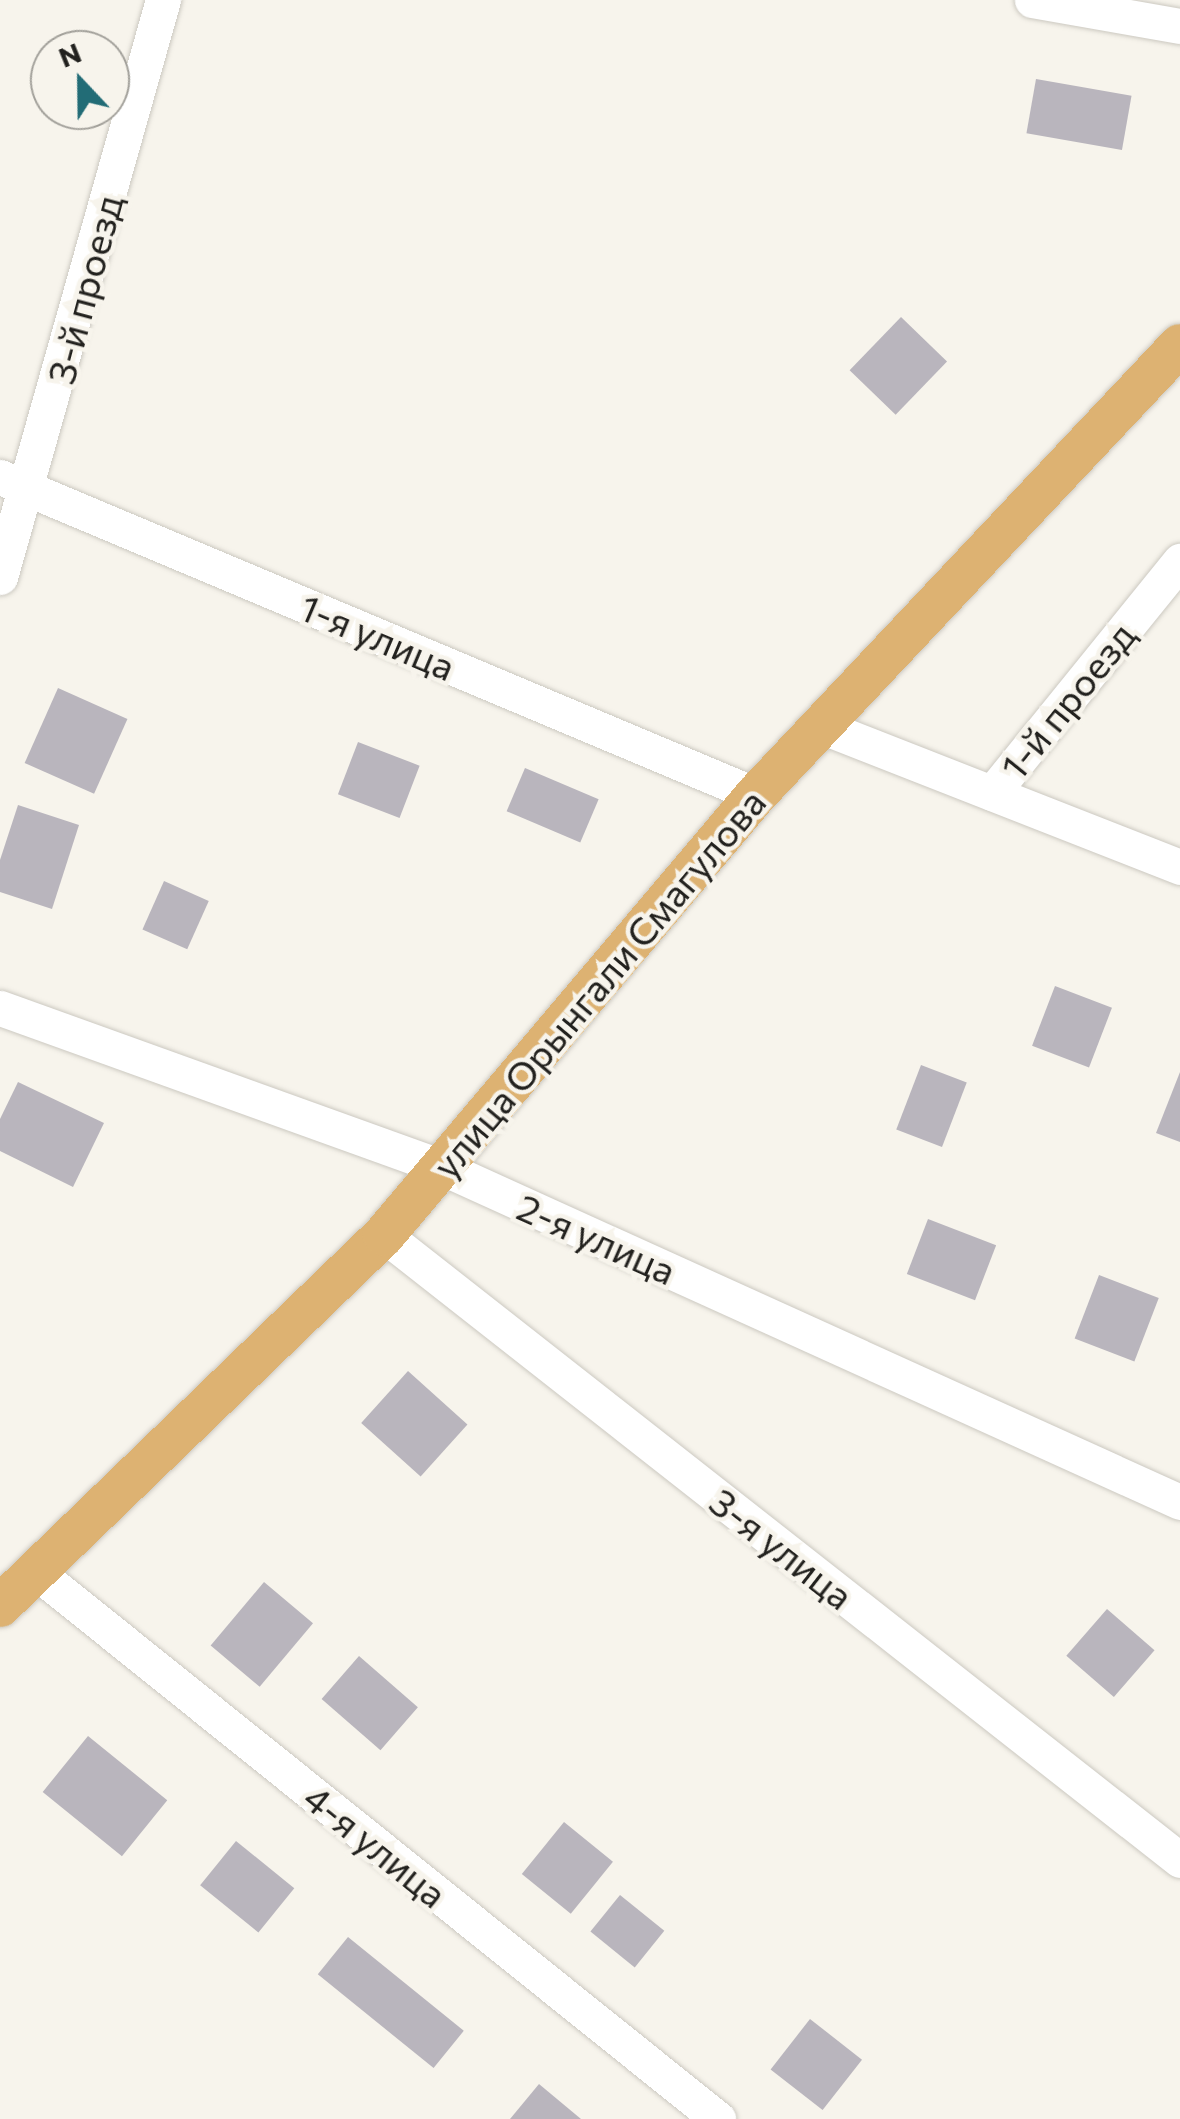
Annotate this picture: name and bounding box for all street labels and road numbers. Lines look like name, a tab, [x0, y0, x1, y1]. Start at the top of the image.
street label: 3-й проезд	[37, 189, 131, 389]
street label: 1-я улица	[294, 583, 462, 689]
street label: 1-й проезд	[990, 612, 1144, 788]
street label: улица Орынгали Смагулова	[422, 779, 774, 1187]
street label: 2-я улица	[511, 1183, 683, 1293]
street label: 3-я улица	[701, 1478, 863, 1618]
street label: 4-я улица	[296, 1774, 456, 1916]

